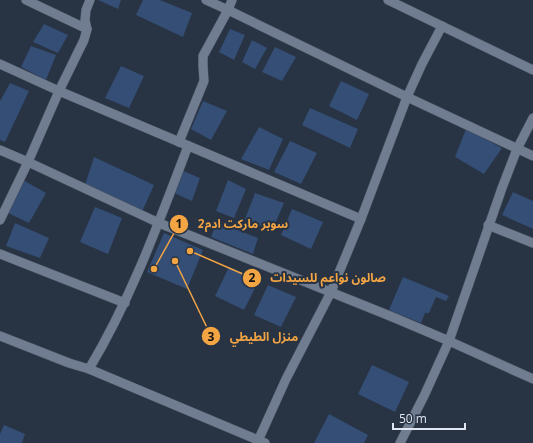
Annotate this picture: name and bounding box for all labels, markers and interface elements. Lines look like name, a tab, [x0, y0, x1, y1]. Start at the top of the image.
callout: سوبر ماركت ادم2	[169, 212, 296, 236]
text: 1	[176, 215, 182, 232]
text: سوبر ماركت ادم2	[198, 215, 288, 233]
callout: صالون نواعم للسيدات	[242, 266, 394, 290]
text: 2	[249, 269, 256, 286]
text: صالون نواعم للسيدات	[270, 269, 386, 287]
callout: منزل الطيطي	[201, 324, 306, 348]
text: 3	[208, 328, 215, 345]
text: منزل الطيطي	[230, 328, 298, 347]
scale bar	[393, 405, 465, 431]
text: 50 m	[399, 410, 427, 427]

